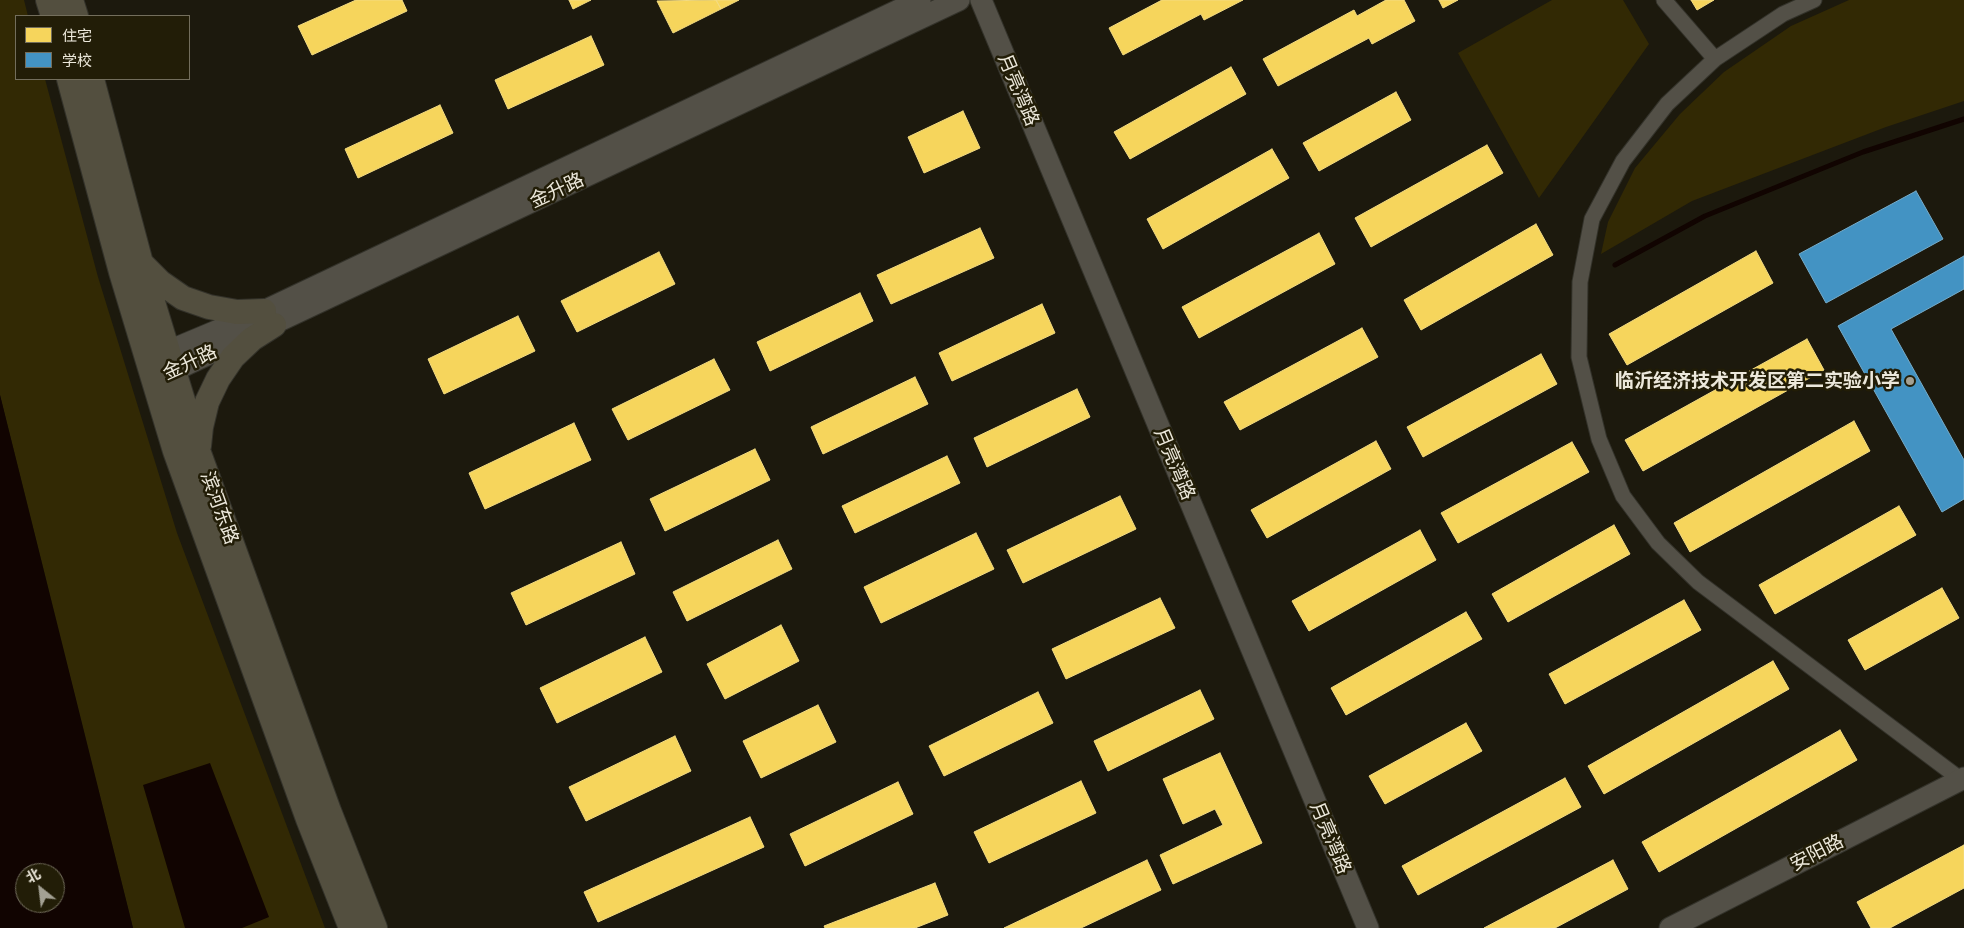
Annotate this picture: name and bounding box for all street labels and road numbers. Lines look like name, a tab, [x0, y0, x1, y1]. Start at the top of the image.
street label: 月亮湾路	[993, 51, 1043, 129]
street label: 金升路	[526, 169, 588, 213]
street label: 金升路	[159, 341, 221, 385]
street label: 月亮湾路	[1149, 425, 1199, 503]
street label: 滨河东路	[195, 468, 243, 548]
street label: 月亮湾路	[1305, 799, 1355, 877]
street label: 安阳路	[1786, 830, 1848, 876]

